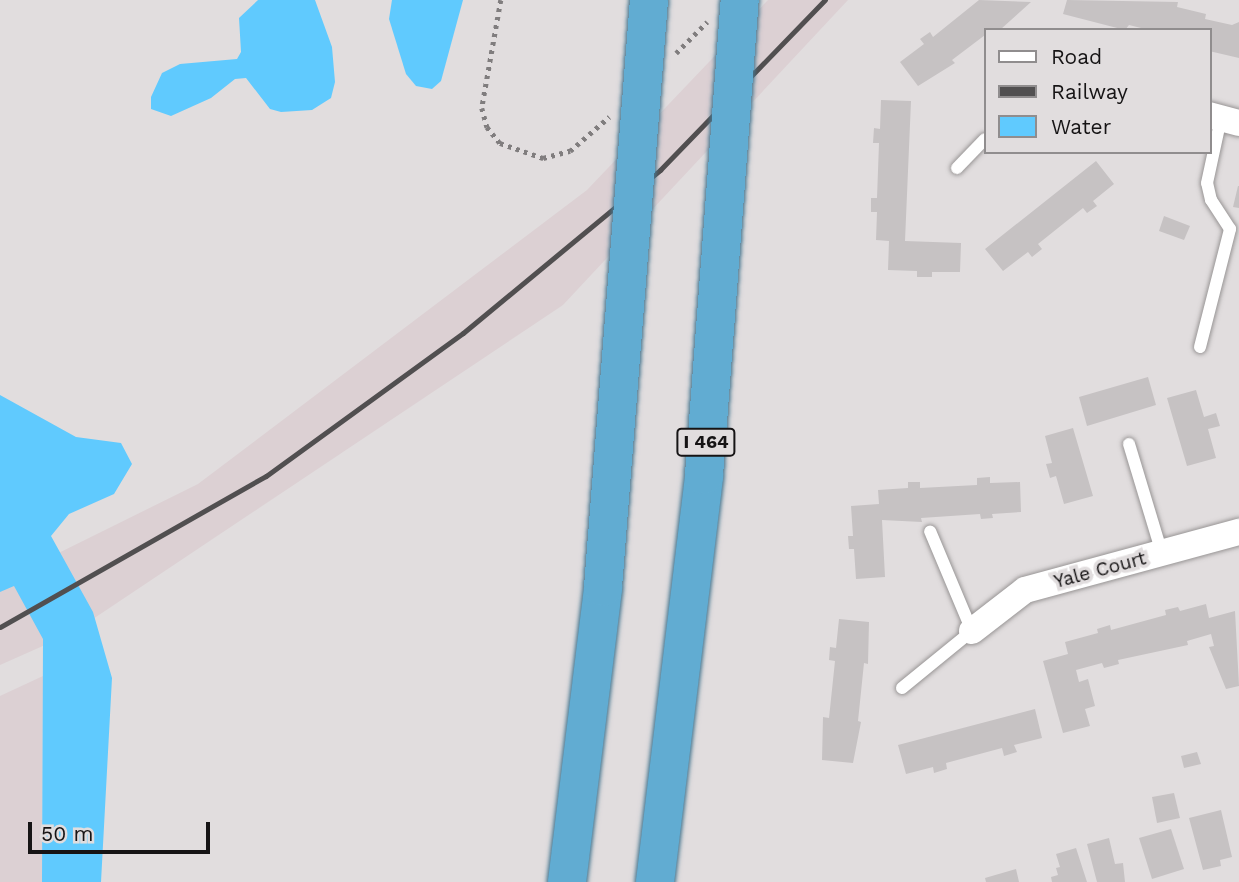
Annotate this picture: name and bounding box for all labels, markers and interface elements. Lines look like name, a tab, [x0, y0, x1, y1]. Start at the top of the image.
legend	[984, 28, 1211, 154]
text: Road	[1051, 44, 1102, 69]
text: Railway	[1051, 79, 1128, 104]
text: Water	[1051, 114, 1111, 139]
road number: I 464	[676, 428, 736, 457]
street label: Yale Court	[1051, 547, 1149, 593]
scale bar	[32, 808, 214, 852]
text: 50 m	[41, 821, 93, 846]

